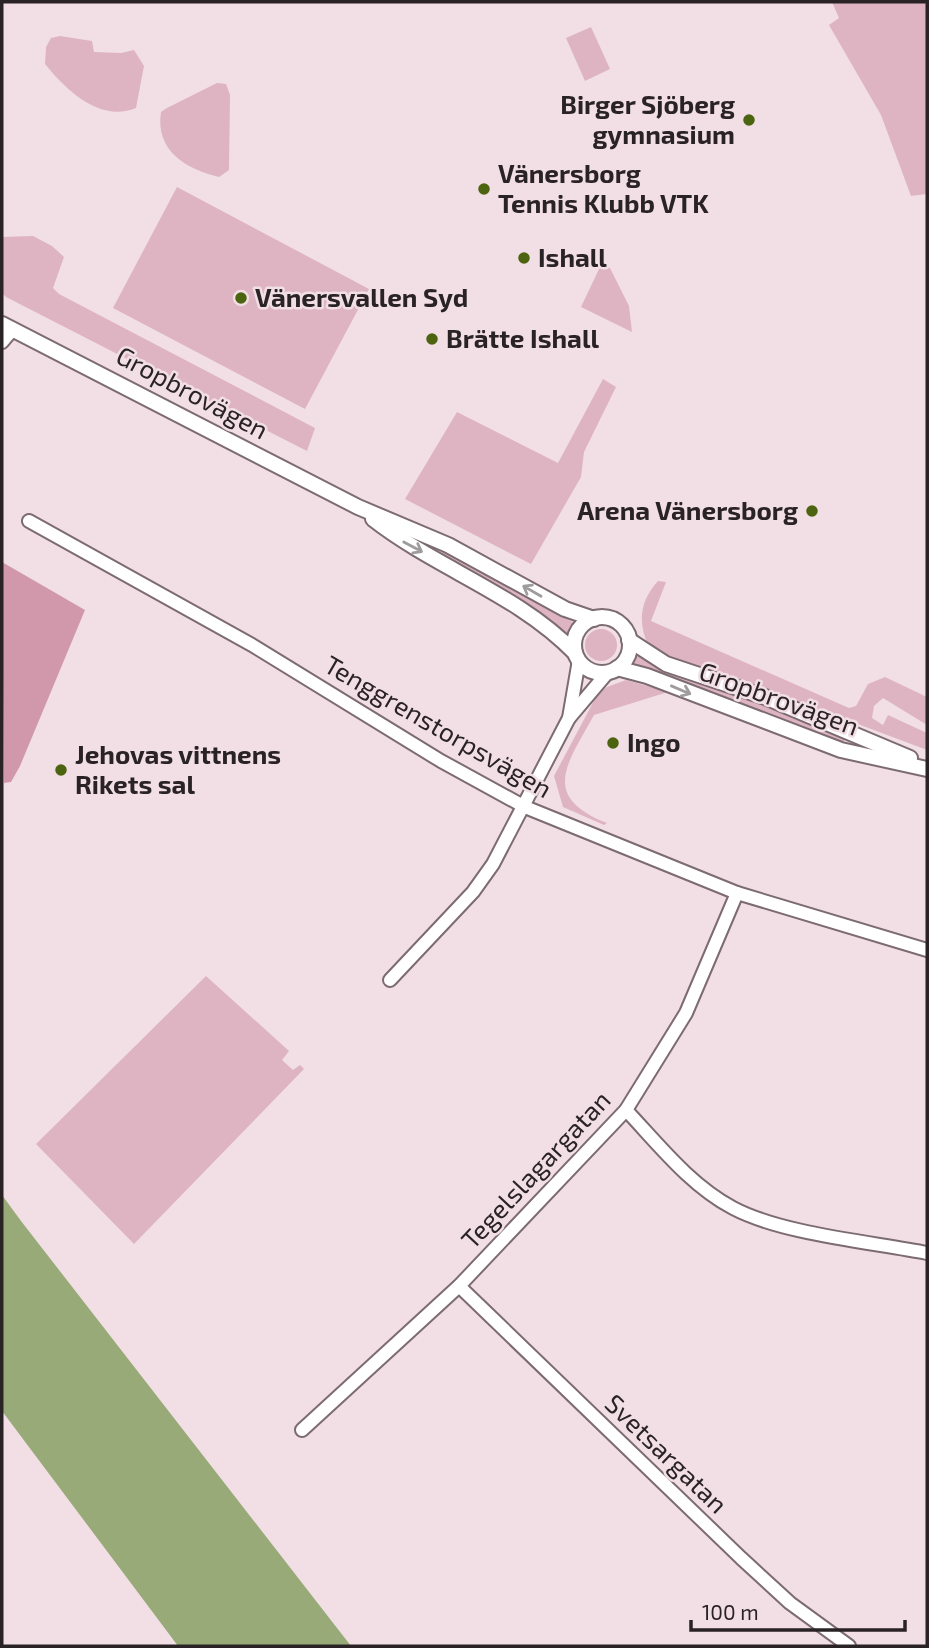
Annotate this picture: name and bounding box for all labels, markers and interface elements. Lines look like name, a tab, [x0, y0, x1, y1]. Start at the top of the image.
place label: Birger Sjöberg gymnasium	[560, 88, 735, 150]
marker: Birger Sjöberg gymnasium	[741, 112, 757, 128]
place label: Vänersborg Tennis Klubb VTK	[498, 157, 709, 218]
marker: Vänersborg Tennis Klubb VTK	[476, 181, 492, 197]
place label: Ishall	[538, 241, 607, 272]
marker: Ishall	[516, 250, 532, 266]
place label: Vänersvallen Syd	[255, 281, 468, 313]
marker: Vänersvallen Syd	[233, 290, 249, 306]
place label: Brätte Ishall	[446, 322, 599, 353]
marker: Brätte Ishall	[424, 331, 440, 347]
street label: Gropbrovägen	[112, 339, 274, 445]
place label: Arena Vänersborg	[577, 494, 798, 525]
marker: Arena Vänersborg	[804, 503, 820, 519]
one-way arrow	[402, 541, 423, 555]
one-way arrow	[523, 584, 543, 598]
street label: Tenggrenstorpsvägen	[320, 648, 558, 803]
street label: Gropbrovägen	[696, 654, 863, 741]
one-way arrow	[670, 684, 692, 697]
place label: Ingo	[627, 726, 681, 757]
marker: Ingo	[605, 735, 621, 751]
place label: Jehovas vittnens Rikets sal	[75, 738, 281, 799]
marker: Jehovas vittnens Rikets sal	[53, 762, 69, 778]
street label: Tegelslagargatan	[454, 1084, 616, 1254]
street label: Svetsargatan	[600, 1387, 735, 1519]
scale bar	[691, 1588, 904, 1632]
text: 100 m	[702, 1599, 759, 1624]

